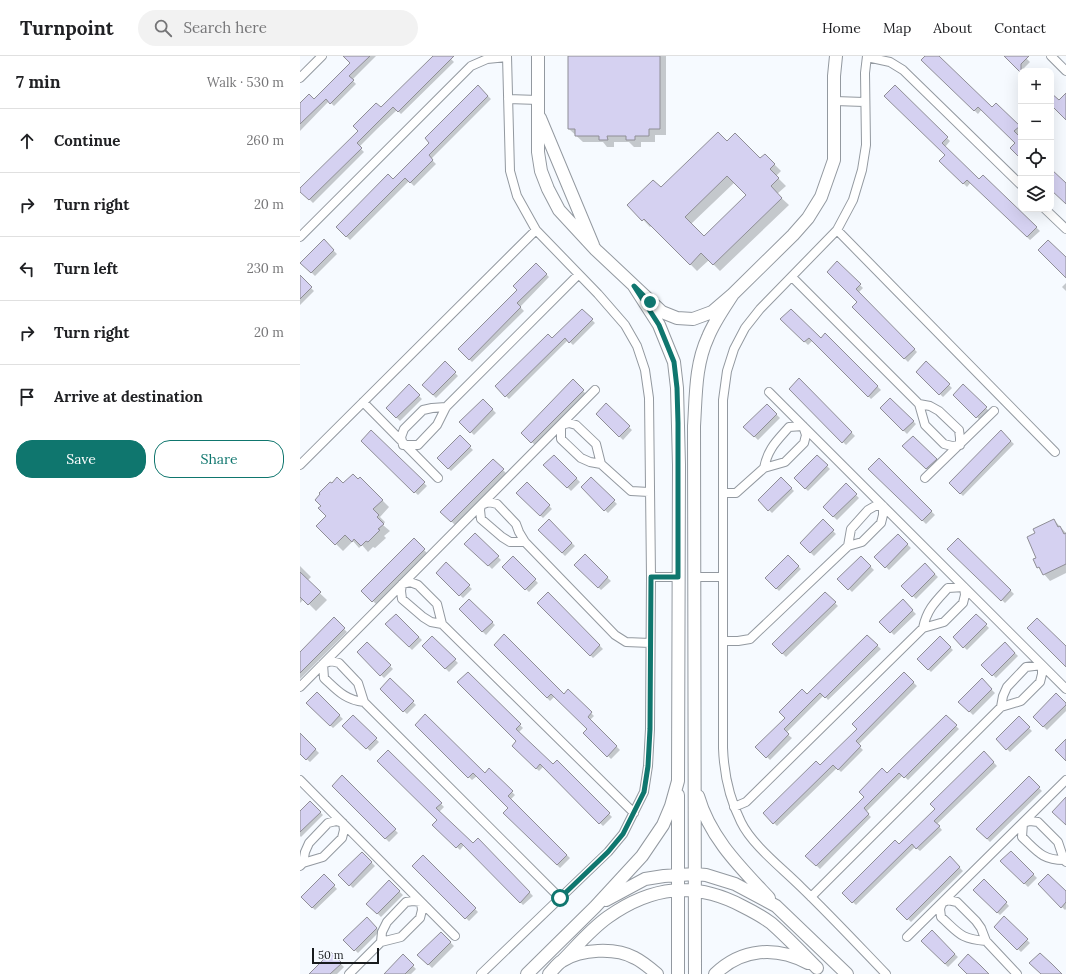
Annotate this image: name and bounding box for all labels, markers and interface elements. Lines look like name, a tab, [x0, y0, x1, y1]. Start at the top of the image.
search box	[138, 10, 418, 46]
text: Turnpoint	[20, 16, 114, 40]
icon: search	[152, 17, 174, 39]
text: Search here	[184, 18, 267, 37]
text: Home	[822, 19, 861, 37]
text: Map	[883, 19, 911, 37]
text: About	[933, 19, 972, 37]
text: Contact	[994, 19, 1046, 37]
map controls	[1018, 68, 1054, 212]
button: +	[1018, 68, 1054, 104]
text: 7 min	[16, 71, 61, 93]
text: Walk · 530 m	[207, 74, 284, 91]
button: −	[1018, 104, 1054, 140]
icon: ahead	[16, 130, 38, 152]
text: Continue	[54, 131, 120, 150]
text: 260 m	[246, 132, 284, 149]
button: locate	[1018, 140, 1054, 176]
button: layers	[1018, 176, 1054, 212]
icon: right	[16, 194, 38, 216]
text: Turn right	[54, 195, 130, 214]
text: 20 m	[254, 196, 284, 213]
icon: left	[16, 258, 38, 280]
text: Turn left	[54, 259, 118, 278]
text: 230 m	[247, 260, 284, 277]
route end	[641, 293, 659, 311]
icon: right	[16, 322, 38, 344]
text: Turn right	[54, 323, 130, 342]
text: 20 m	[254, 324, 284, 341]
icon: arrive	[16, 386, 38, 408]
text: Arrive at destination	[54, 387, 203, 406]
button: Save	[16, 440, 146, 478]
button: Share	[154, 440, 284, 478]
route start	[551, 889, 569, 907]
scale bar	[312, 946, 379, 965]
text: 50 m	[318, 948, 344, 962]

